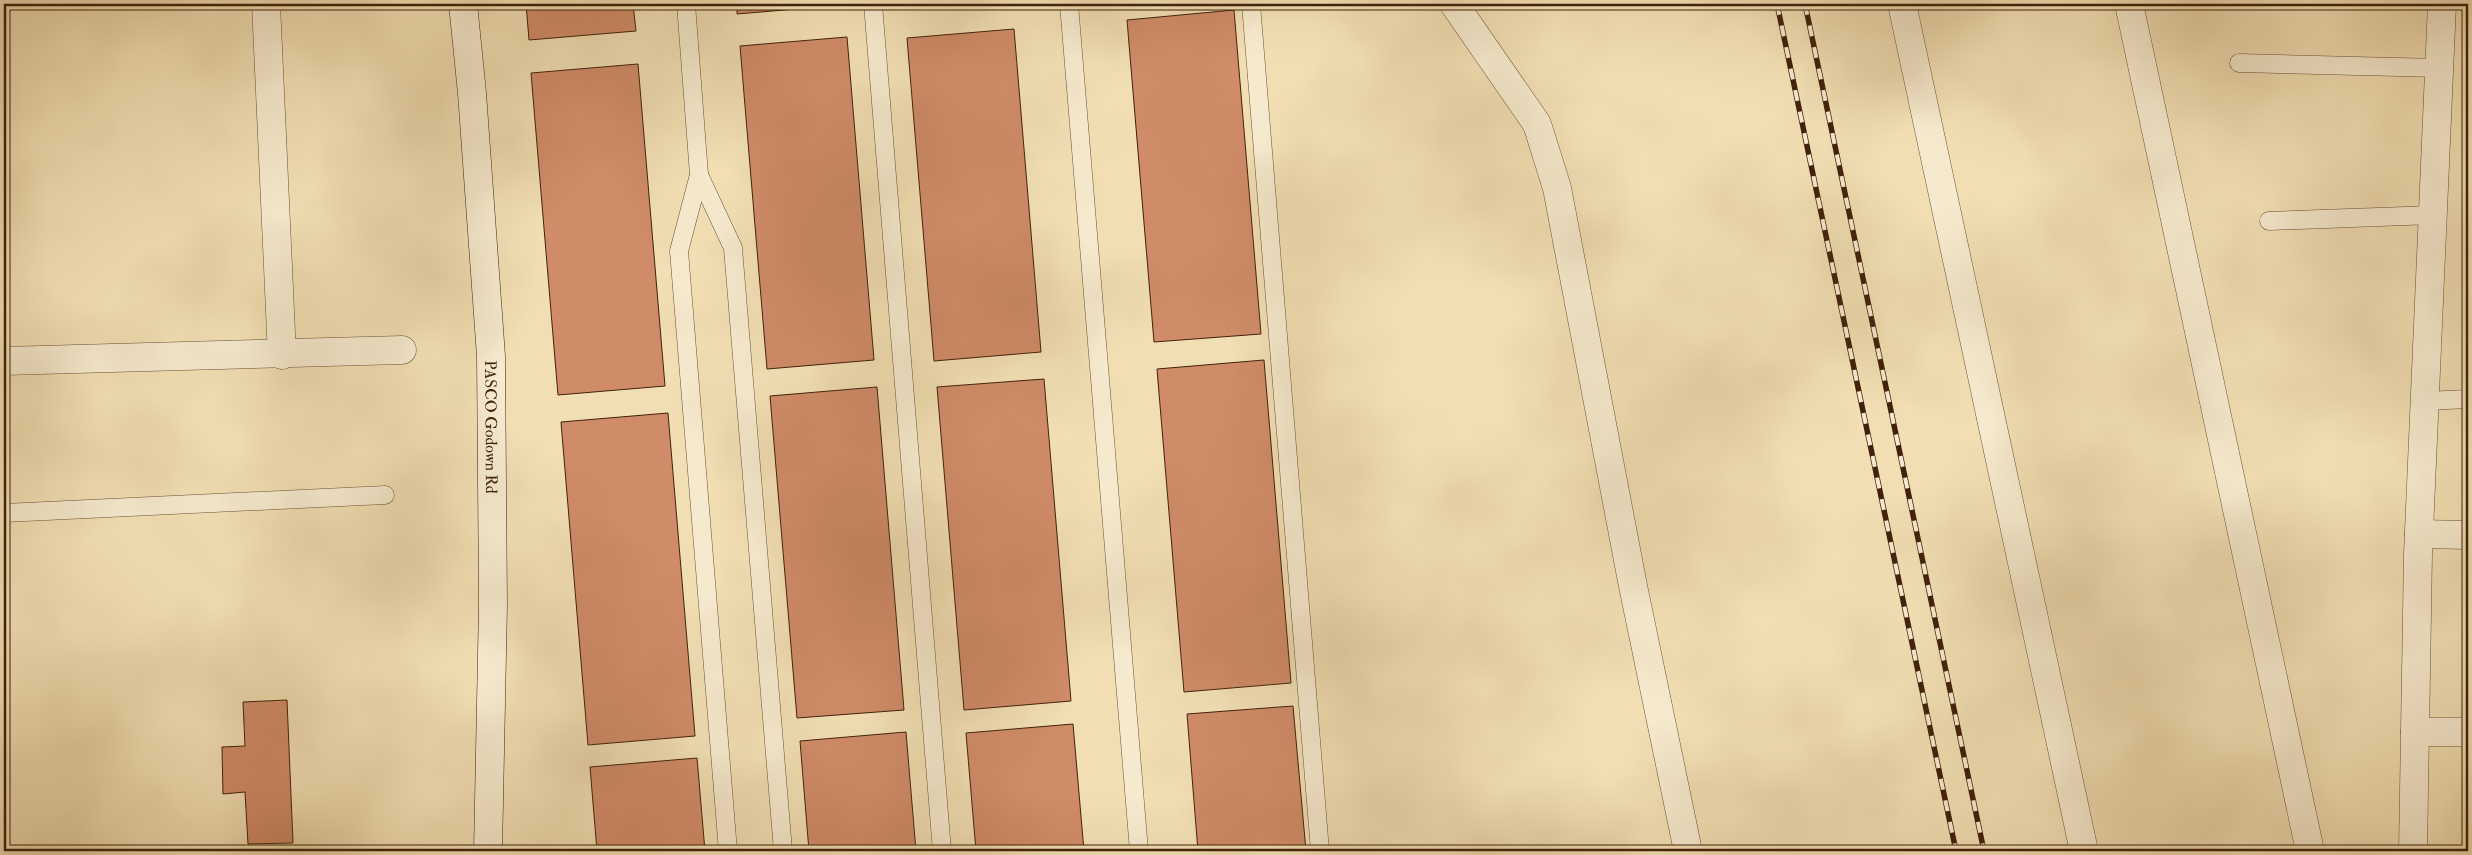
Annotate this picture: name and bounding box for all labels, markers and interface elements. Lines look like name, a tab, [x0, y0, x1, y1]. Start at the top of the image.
street label: PASCO Godown Rd	[480, 360, 501, 494]

